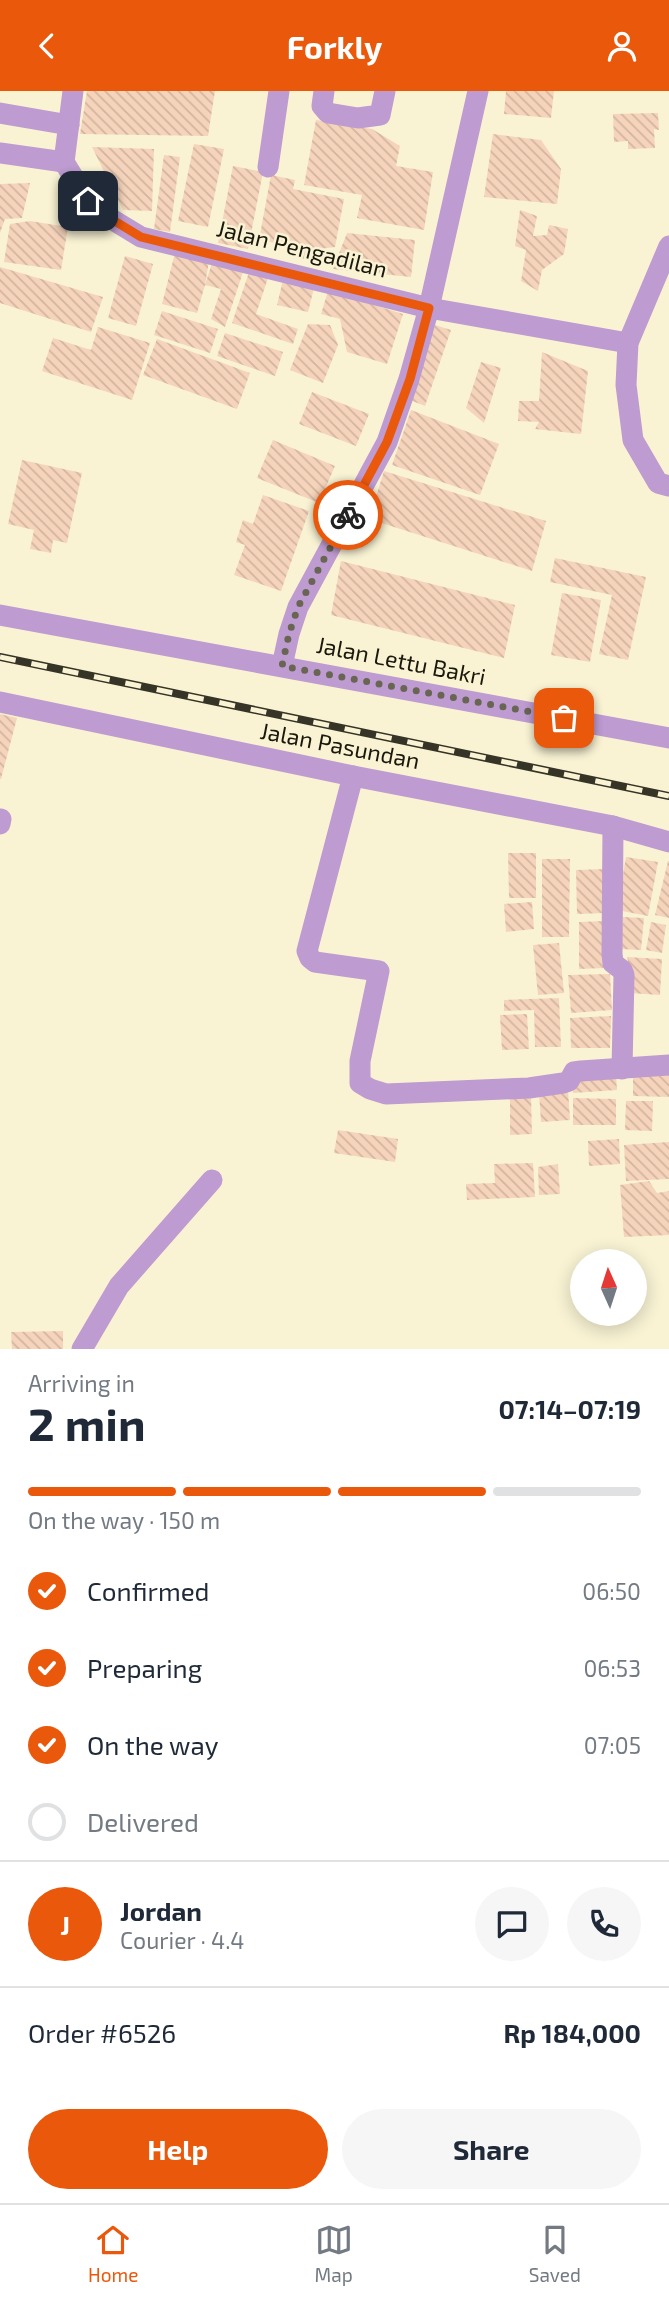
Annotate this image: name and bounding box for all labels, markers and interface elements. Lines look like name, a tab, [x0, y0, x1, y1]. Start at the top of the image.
icon: back	[28, 27, 66, 65]
text: Forkly	[287, 27, 382, 65]
icon: person	[603, 27, 641, 65]
pin	[58, 171, 118, 231]
icon: home	[69, 182, 107, 220]
street label: Jalan Pengadilan	[214, 213, 390, 283]
courier	[313, 480, 383, 550]
icon: bike	[329, 496, 367, 534]
street label: Jalan Lettu Bakri	[314, 630, 488, 690]
pin	[534, 688, 594, 748]
icon: bag	[545, 699, 583, 737]
street label: Jalan Pasundan	[258, 716, 422, 774]
north arrow	[570, 1249, 648, 1327]
map controls	[570, 1249, 647, 1326]
text: Arriving in	[28, 1369, 135, 1397]
text: 07:14–07:19	[498, 1393, 641, 1424]
text: 2 min	[28, 1395, 146, 1450]
text: On the way · 150 m	[28, 1506, 220, 1534]
icon: check	[28, 1572, 66, 1610]
text: Confirmed	[87, 1575, 210, 1606]
text: 06:50	[582, 1577, 641, 1605]
icon: check	[28, 1649, 66, 1687]
text: Preparing	[87, 1652, 202, 1683]
text: 06:53	[583, 1654, 641, 1682]
icon: check	[28, 1726, 66, 1764]
text: On the way	[87, 1729, 218, 1760]
text: 07:05	[584, 1731, 641, 1759]
text: Delivered	[87, 1806, 199, 1837]
button: chat	[475, 1887, 549, 1961]
button: phone	[567, 1887, 641, 1961]
text: Jordan	[120, 1895, 202, 1926]
text: J	[60, 1909, 70, 1940]
text: Courier · 4.4	[120, 1926, 244, 1954]
text: Order #6526	[28, 2017, 176, 2048]
text: Rp 184,000	[503, 2017, 641, 2048]
button: Help	[28, 2109, 328, 2189]
button: Share	[342, 2109, 641, 2189]
tab: Home	[88, 2221, 138, 2286]
tab: Map	[315, 2221, 353, 2286]
tab: Saved	[529, 2221, 581, 2286]

